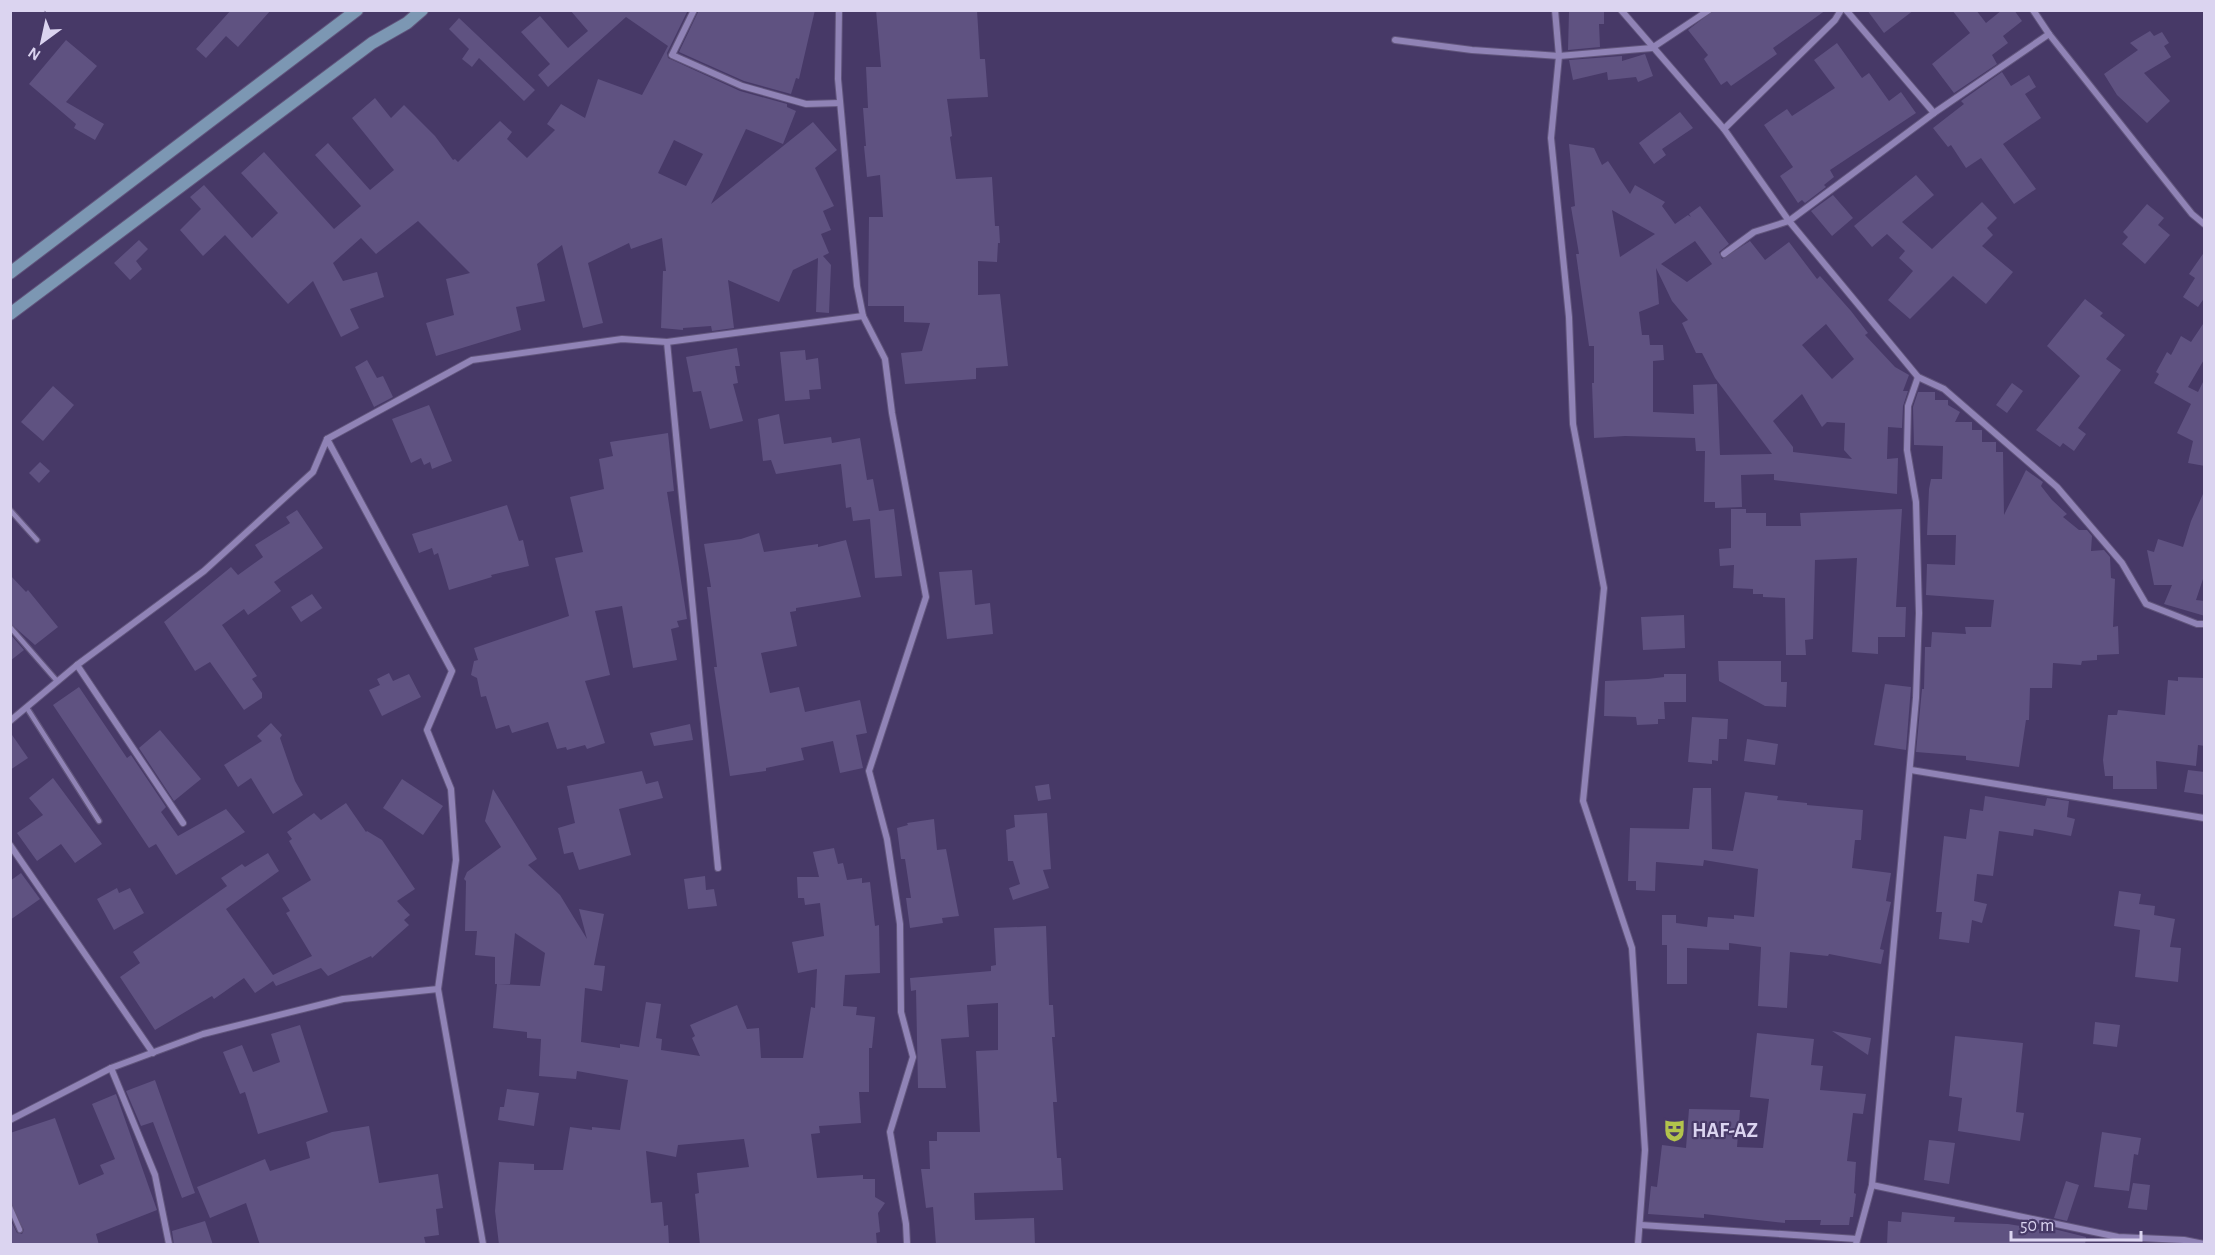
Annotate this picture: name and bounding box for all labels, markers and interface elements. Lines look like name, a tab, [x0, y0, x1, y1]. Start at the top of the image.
north arrow	[12, 12, 72, 72]
text: N	[25, 44, 43, 63]
theatre icon: HAF-AZ	[1661, 1117, 1687, 1143]
place label: HAF-AZ	[1692, 1120, 1758, 1141]
scale bar	[2011, 1204, 2142, 1242]
text: 50 m	[2020, 1217, 2054, 1235]

